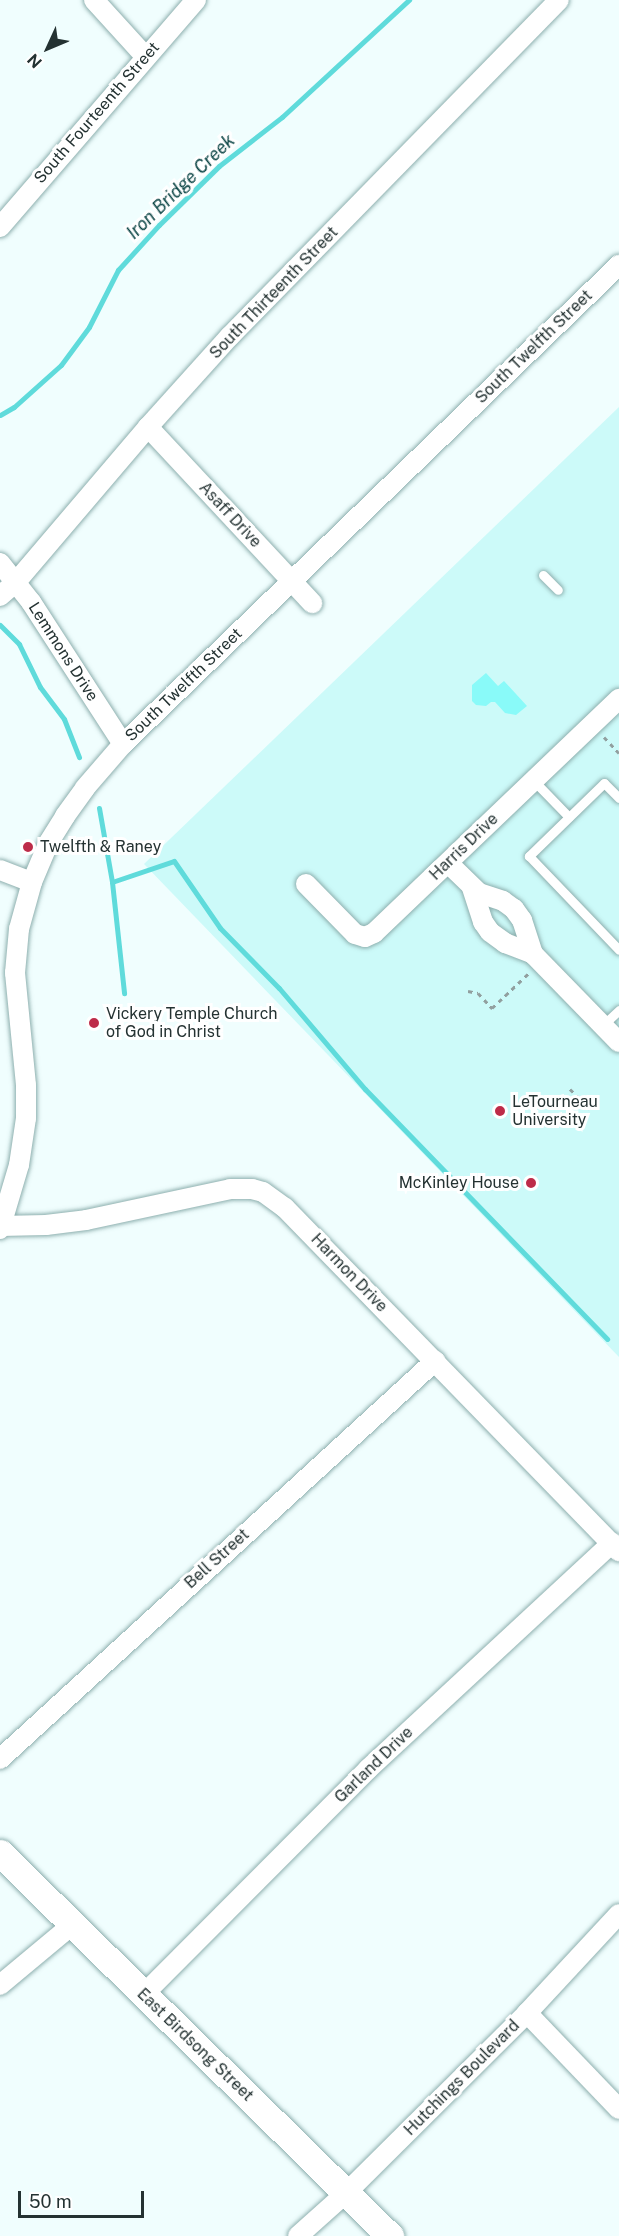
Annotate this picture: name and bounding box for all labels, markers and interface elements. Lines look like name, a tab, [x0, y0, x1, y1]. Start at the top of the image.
north arrow	[18, 18, 78, 78]
street label: South Fourteenth Street	[30, 38, 164, 188]
text: N	[24, 50, 46, 72]
water label: Iron Bridge Creek	[123, 130, 239, 244]
street label: South Thirteenth Street	[206, 223, 342, 363]
street label: South Twelfth Street	[472, 286, 596, 408]
street label: Asaff Drive	[195, 478, 265, 552]
street label: Lemmons Drive	[24, 599, 102, 705]
street label: South Twelfth Street	[122, 624, 246, 746]
street label: Harris Drive	[426, 810, 502, 884]
place label: Twelfth & Raney	[40, 837, 161, 857]
marker: Twelfth & Raney	[21, 840, 35, 854]
place label: Vickery Temple Church of God in Christ	[106, 1004, 278, 1042]
marker: Vickery Temple Church of God in Christ	[87, 1016, 101, 1030]
place label: LeTourneau University	[512, 1092, 598, 1130]
marker: LeTourneau University	[493, 1104, 507, 1118]
place label: McKinley House	[399, 1173, 519, 1193]
marker: McKinley House	[524, 1176, 538, 1190]
street label: Harmon Drive	[307, 1230, 391, 1316]
street label: Bell Street	[181, 1525, 253, 1593]
street label: Garland Drive	[331, 1723, 417, 1807]
street label: East Birdsong Street	[133, 1985, 257, 2105]
street label: Hutchings Boulevard	[400, 2016, 524, 2140]
scale bar	[21, 2179, 147, 2217]
text: 50 m	[29, 2191, 72, 2212]

